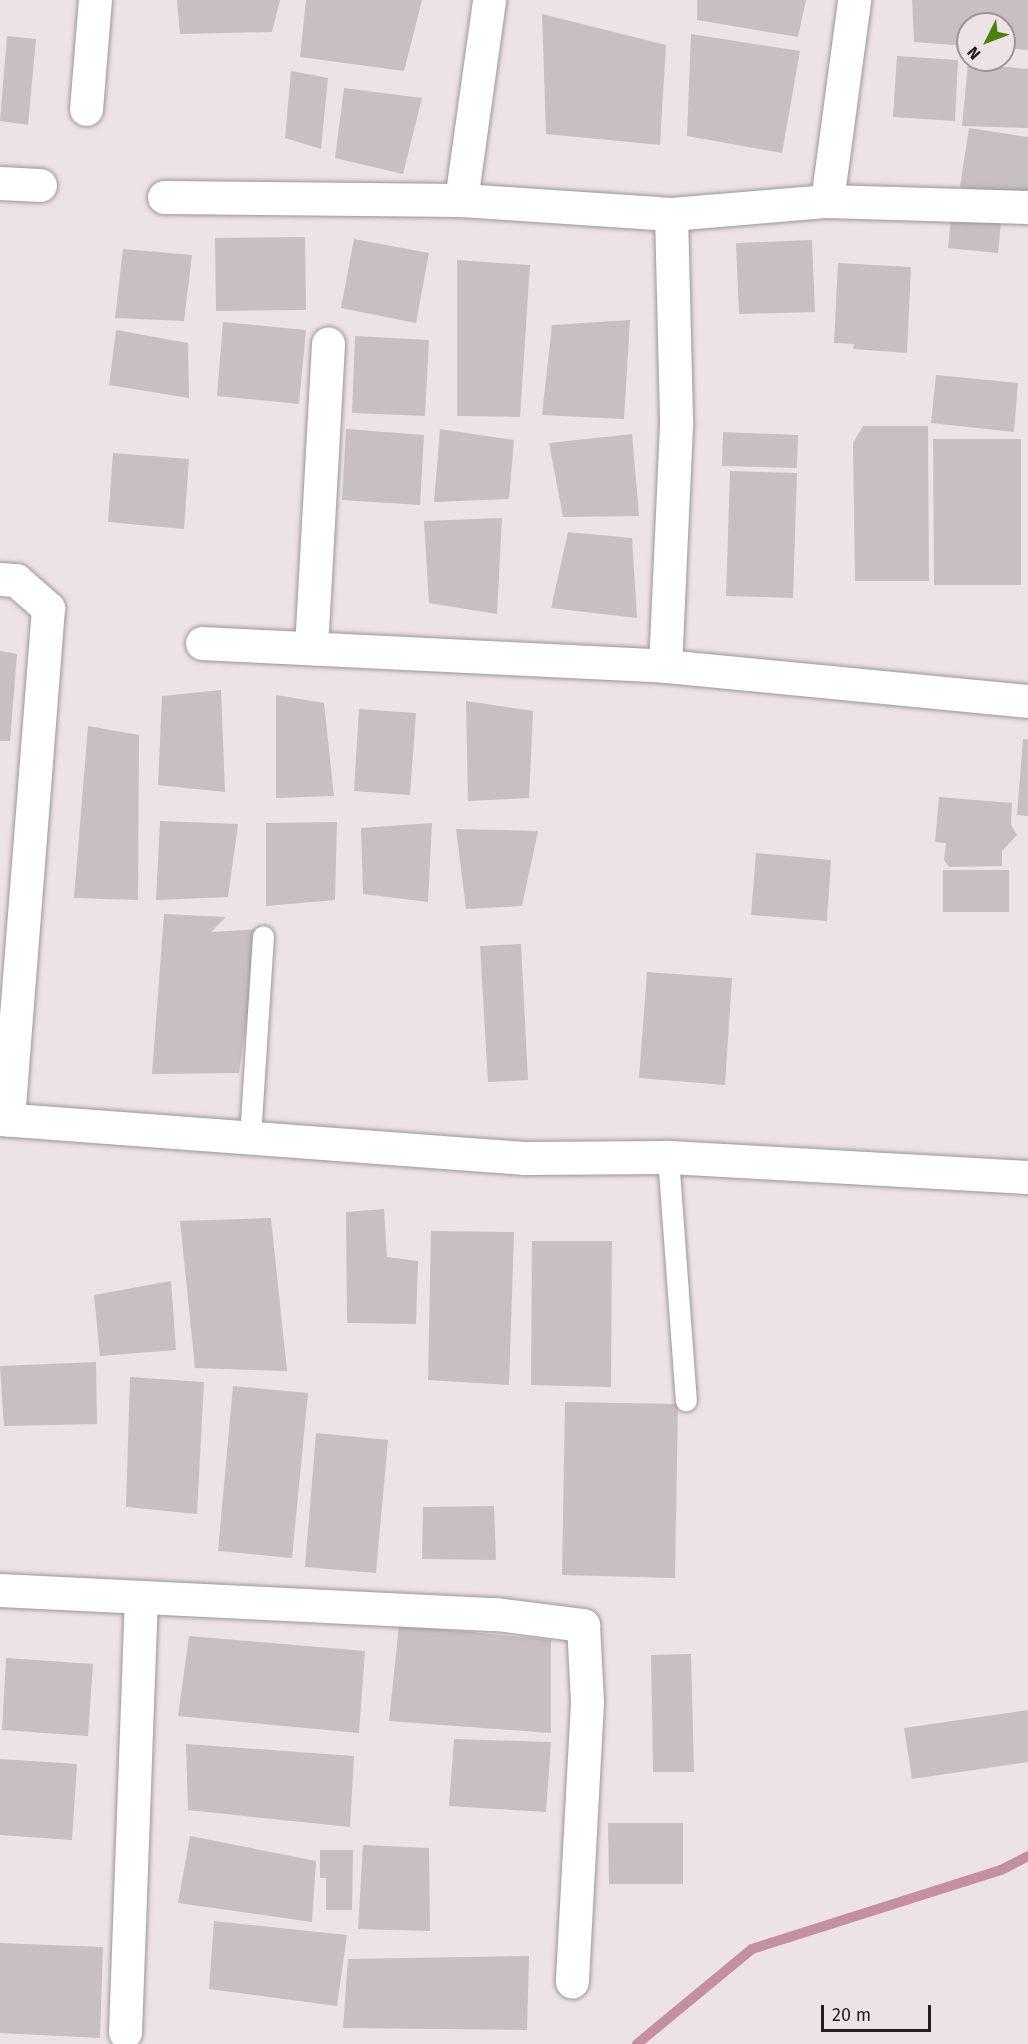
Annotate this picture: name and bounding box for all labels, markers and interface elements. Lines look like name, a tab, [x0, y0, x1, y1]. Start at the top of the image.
north arrow	[956, 12, 1016, 72]
text: N	[963, 43, 984, 63]
scale bar	[824, 1993, 934, 2031]
text: 20 m	[832, 2004, 871, 2026]

